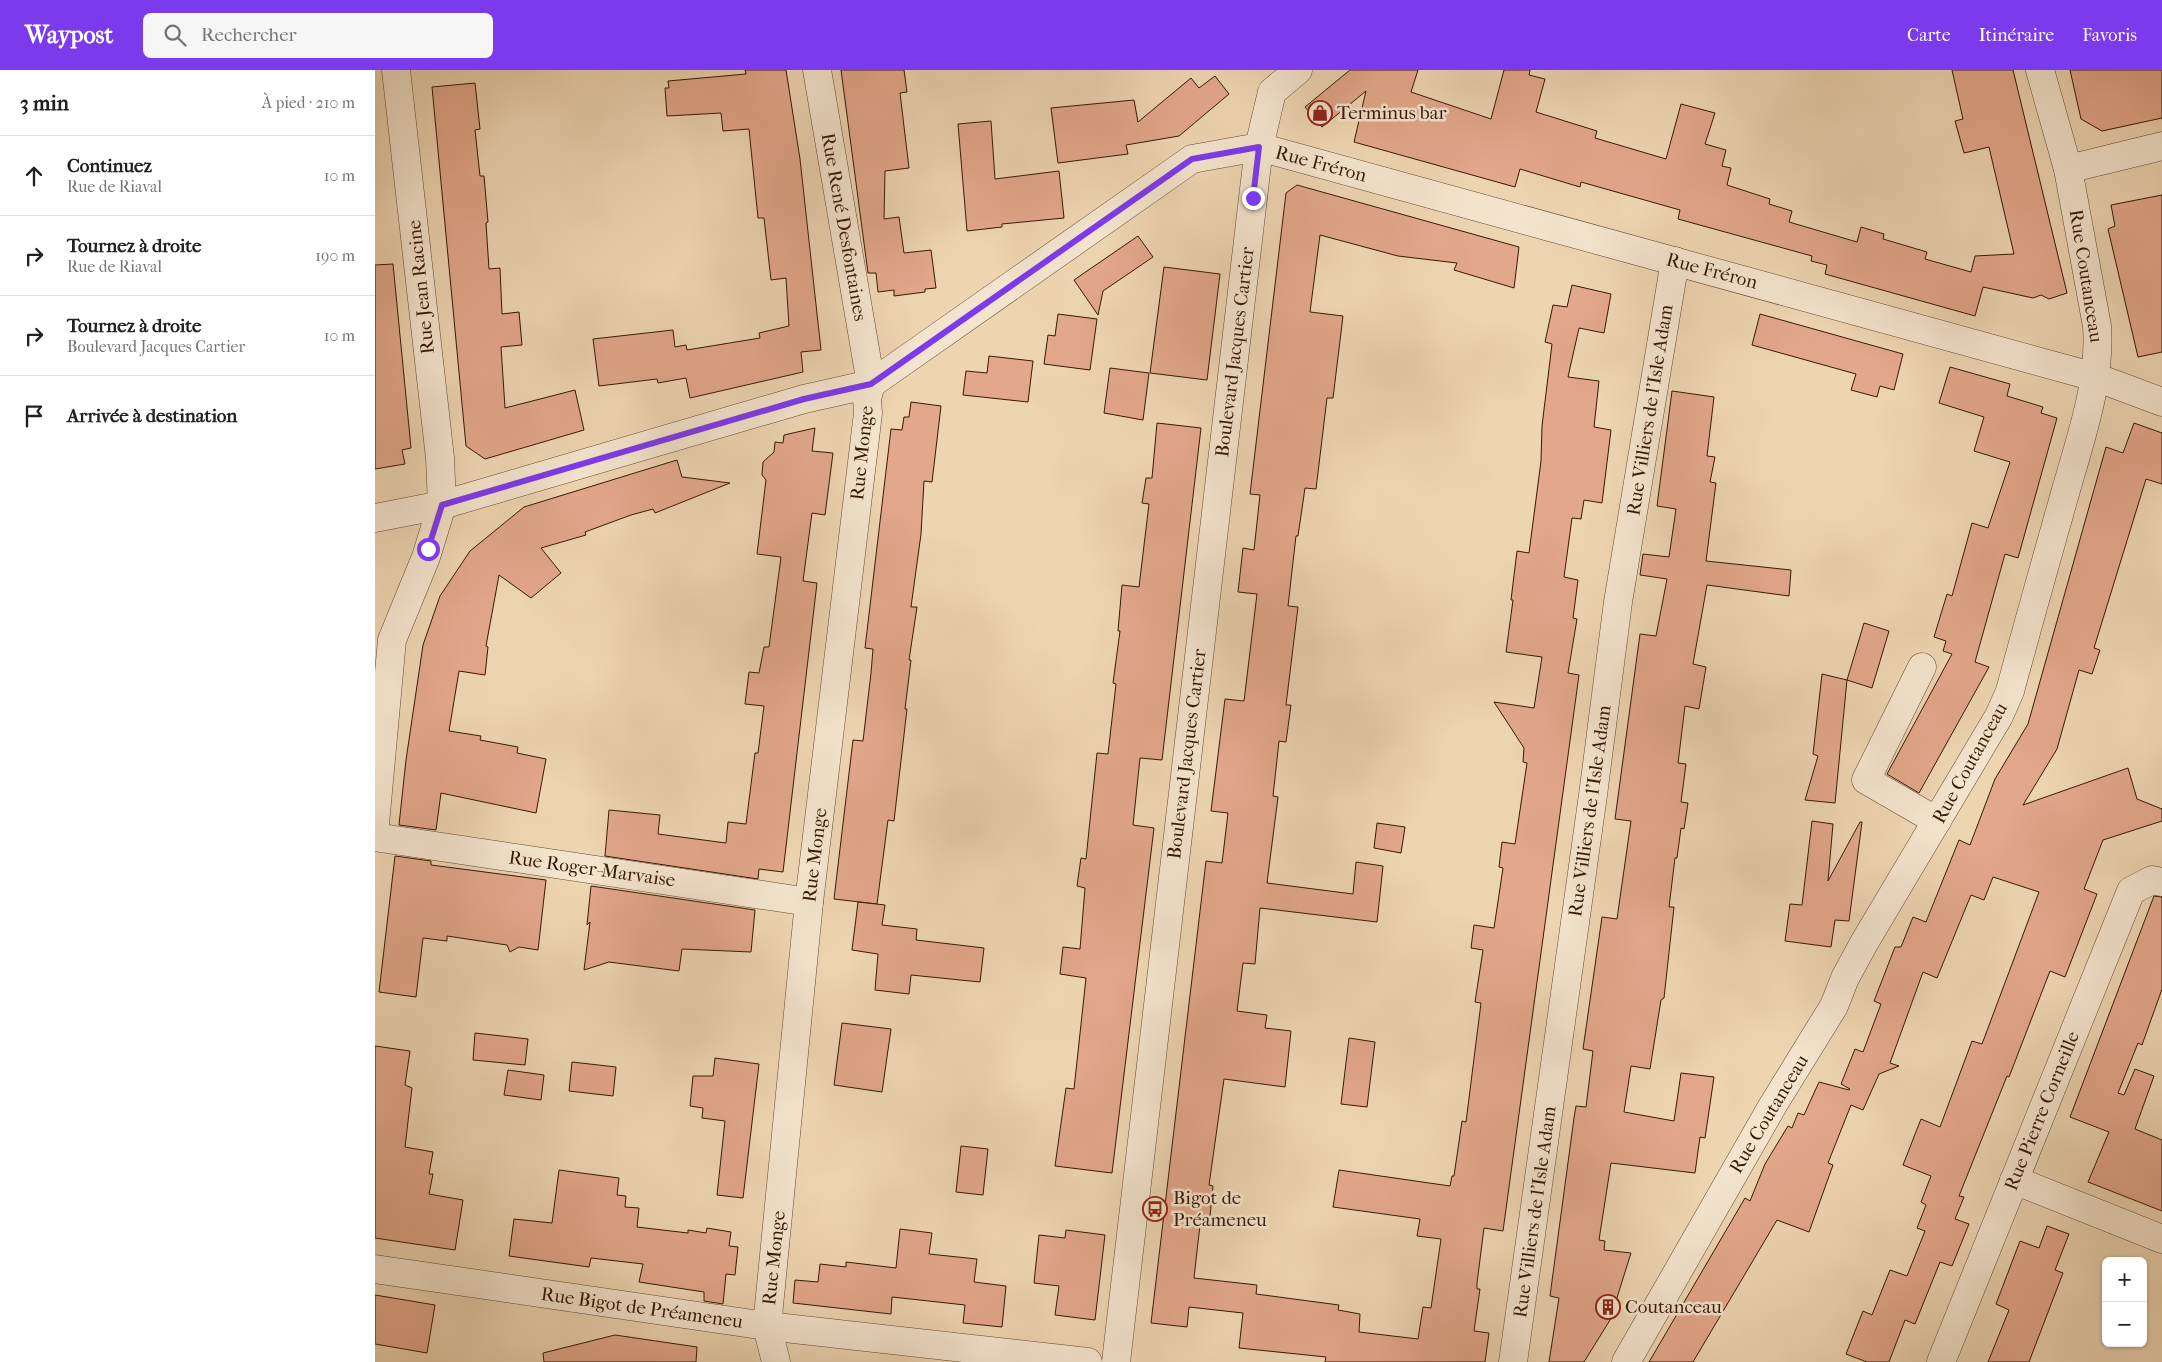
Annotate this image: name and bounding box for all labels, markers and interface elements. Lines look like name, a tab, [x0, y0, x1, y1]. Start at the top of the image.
search box	[143, 13, 493, 58]
text: Waypost	[25, 21, 113, 49]
icon: search	[161, 21, 189, 49]
text: Rechercher	[201, 24, 297, 46]
text: Carte	[1907, 25, 1951, 46]
text: Itinéraire	[1979, 25, 2054, 46]
text: Favoris	[2082, 25, 2137, 46]
text: 3 min	[20, 91, 69, 115]
text: À pied · 210 m	[262, 93, 355, 112]
shop icon: Terminus bar	[1307, 100, 1333, 126]
place label: Terminus bar	[1337, 102, 1448, 124]
street label: Rue René Desfontaines	[817, 131, 871, 323]
street label: Rue Fréron	[1273, 141, 1369, 187]
text: Continuez	[67, 155, 152, 177]
icon: ahead	[20, 162, 48, 190]
text: 10 m	[324, 166, 355, 185]
text: Rue de Riaval	[67, 177, 162, 196]
route end	[1242, 187, 1265, 210]
street label: Rue Coutanceau	[2065, 208, 2107, 344]
street label: Rue Jean Racine	[403, 219, 439, 355]
text: Tournez à droite	[67, 235, 201, 257]
icon: right	[20, 242, 48, 270]
street label: Boulevard Jacques Cartier	[1211, 245, 1259, 458]
text: 190 m	[315, 246, 355, 265]
street label: Rue Fréron	[1664, 248, 1760, 294]
text: Rue de Riaval	[67, 257, 162, 276]
street label: Rue Villiers de l'Isle Adam	[1622, 303, 1678, 517]
text: Tournez à droite	[67, 315, 201, 337]
icon: right	[20, 322, 48, 350]
text: 10 m	[324, 326, 355, 345]
text: Boulevard Jacques Cartier	[67, 337, 245, 356]
icon: arrive	[20, 402, 48, 430]
text: Arrivée à destination	[67, 405, 237, 427]
street label: Rue Monge	[846, 405, 878, 501]
route start	[417, 538, 440, 561]
street label: Boulevard Jacques Cartier	[1163, 647, 1211, 860]
street label: Rue Coutanceau	[1928, 699, 2012, 827]
street label: Rue Villiers de l'Isle Adam	[1564, 704, 1616, 918]
street label: Rue Monge	[798, 807, 832, 903]
street label: Rue Roger-Marvaise	[507, 846, 677, 892]
street label: Rue Pierre Corneille	[2000, 1028, 2084, 1194]
street label: Rue Coutanceau	[1725, 1051, 1813, 1177]
street label: Rue Villiers de l'Isle Adam	[1509, 1105, 1561, 1319]
place label: Bigot de Préameneu	[1173, 1187, 1267, 1231]
bus stop icon: Bigot de Préameneu	[1142, 1196, 1168, 1222]
street label: Rue Monge	[758, 1210, 790, 1306]
map controls	[2102, 1257, 2147, 1347]
button: +	[2102, 1257, 2147, 1302]
street label: Rue Bigot de Préameneu	[540, 1283, 745, 1333]
building icon: Coutanceau	[1595, 1294, 1621, 1320]
place label: Coutanceau	[1625, 1296, 1722, 1318]
button: −	[2102, 1302, 2147, 1347]

